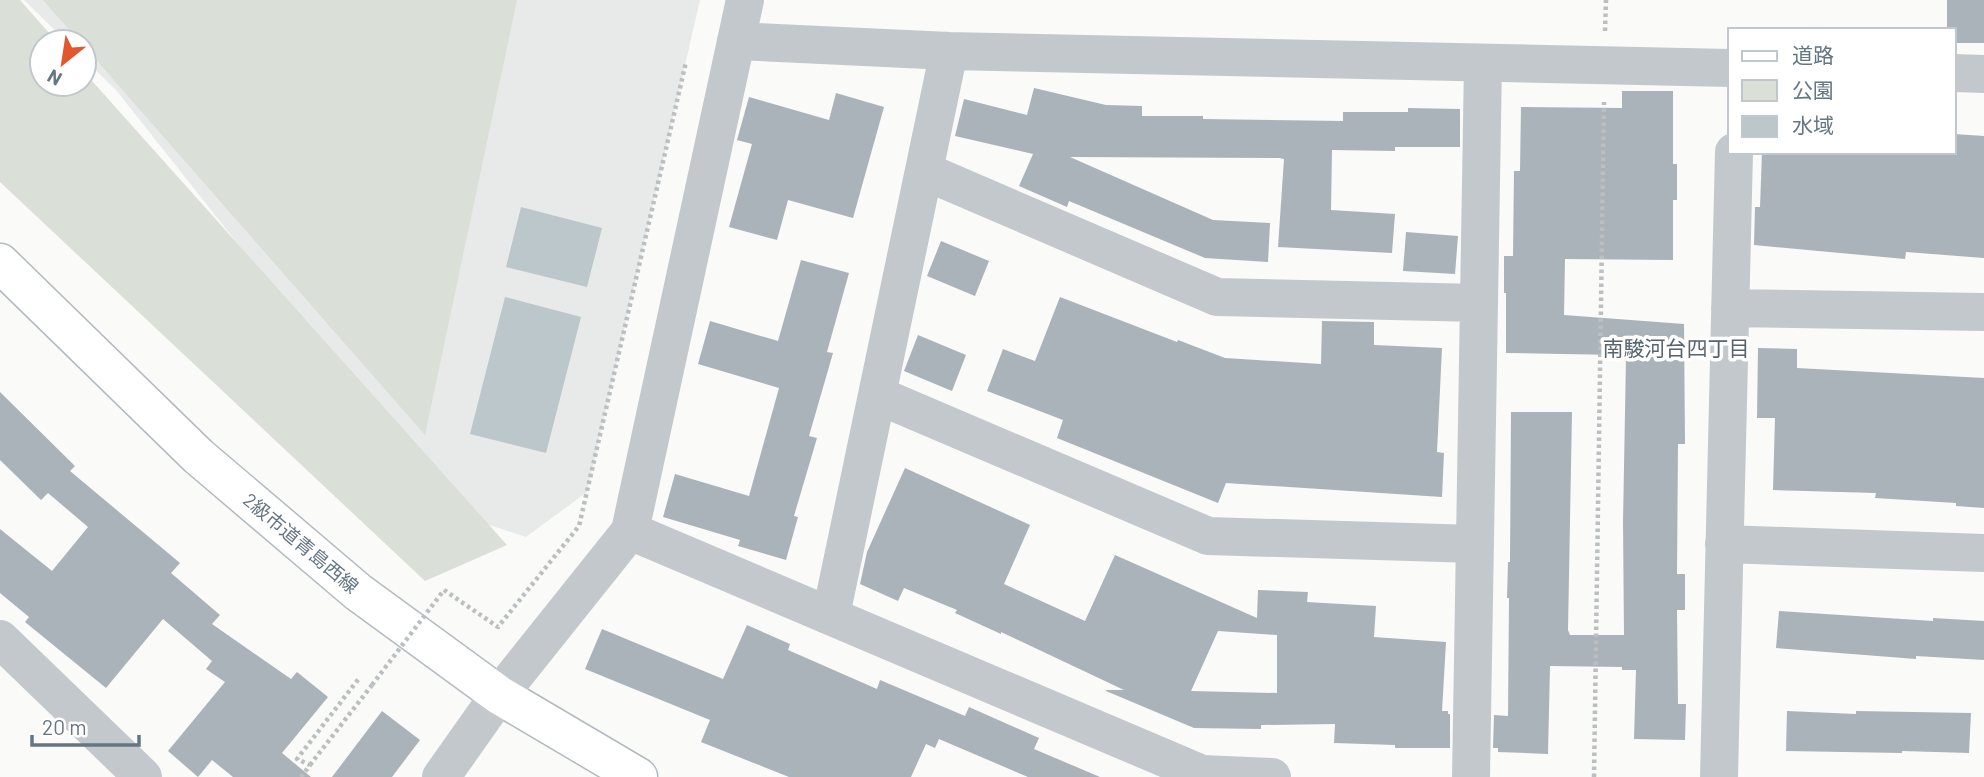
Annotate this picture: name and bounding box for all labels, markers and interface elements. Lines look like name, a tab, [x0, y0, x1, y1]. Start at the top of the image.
north arrow	[28, 28, 98, 98]
legend	[1728, 28, 1956, 154]
text: 道路	[1792, 42, 1834, 67]
text: N	[43, 65, 65, 91]
text: 公園	[1792, 77, 1834, 102]
text: 水域	[1792, 112, 1834, 137]
district label: 南駿河台四丁目	[1603, 335, 1750, 360]
street label: 2級市道青島西線	[239, 488, 364, 597]
scale bar	[32, 704, 138, 748]
text: 20 m	[42, 714, 87, 739]

